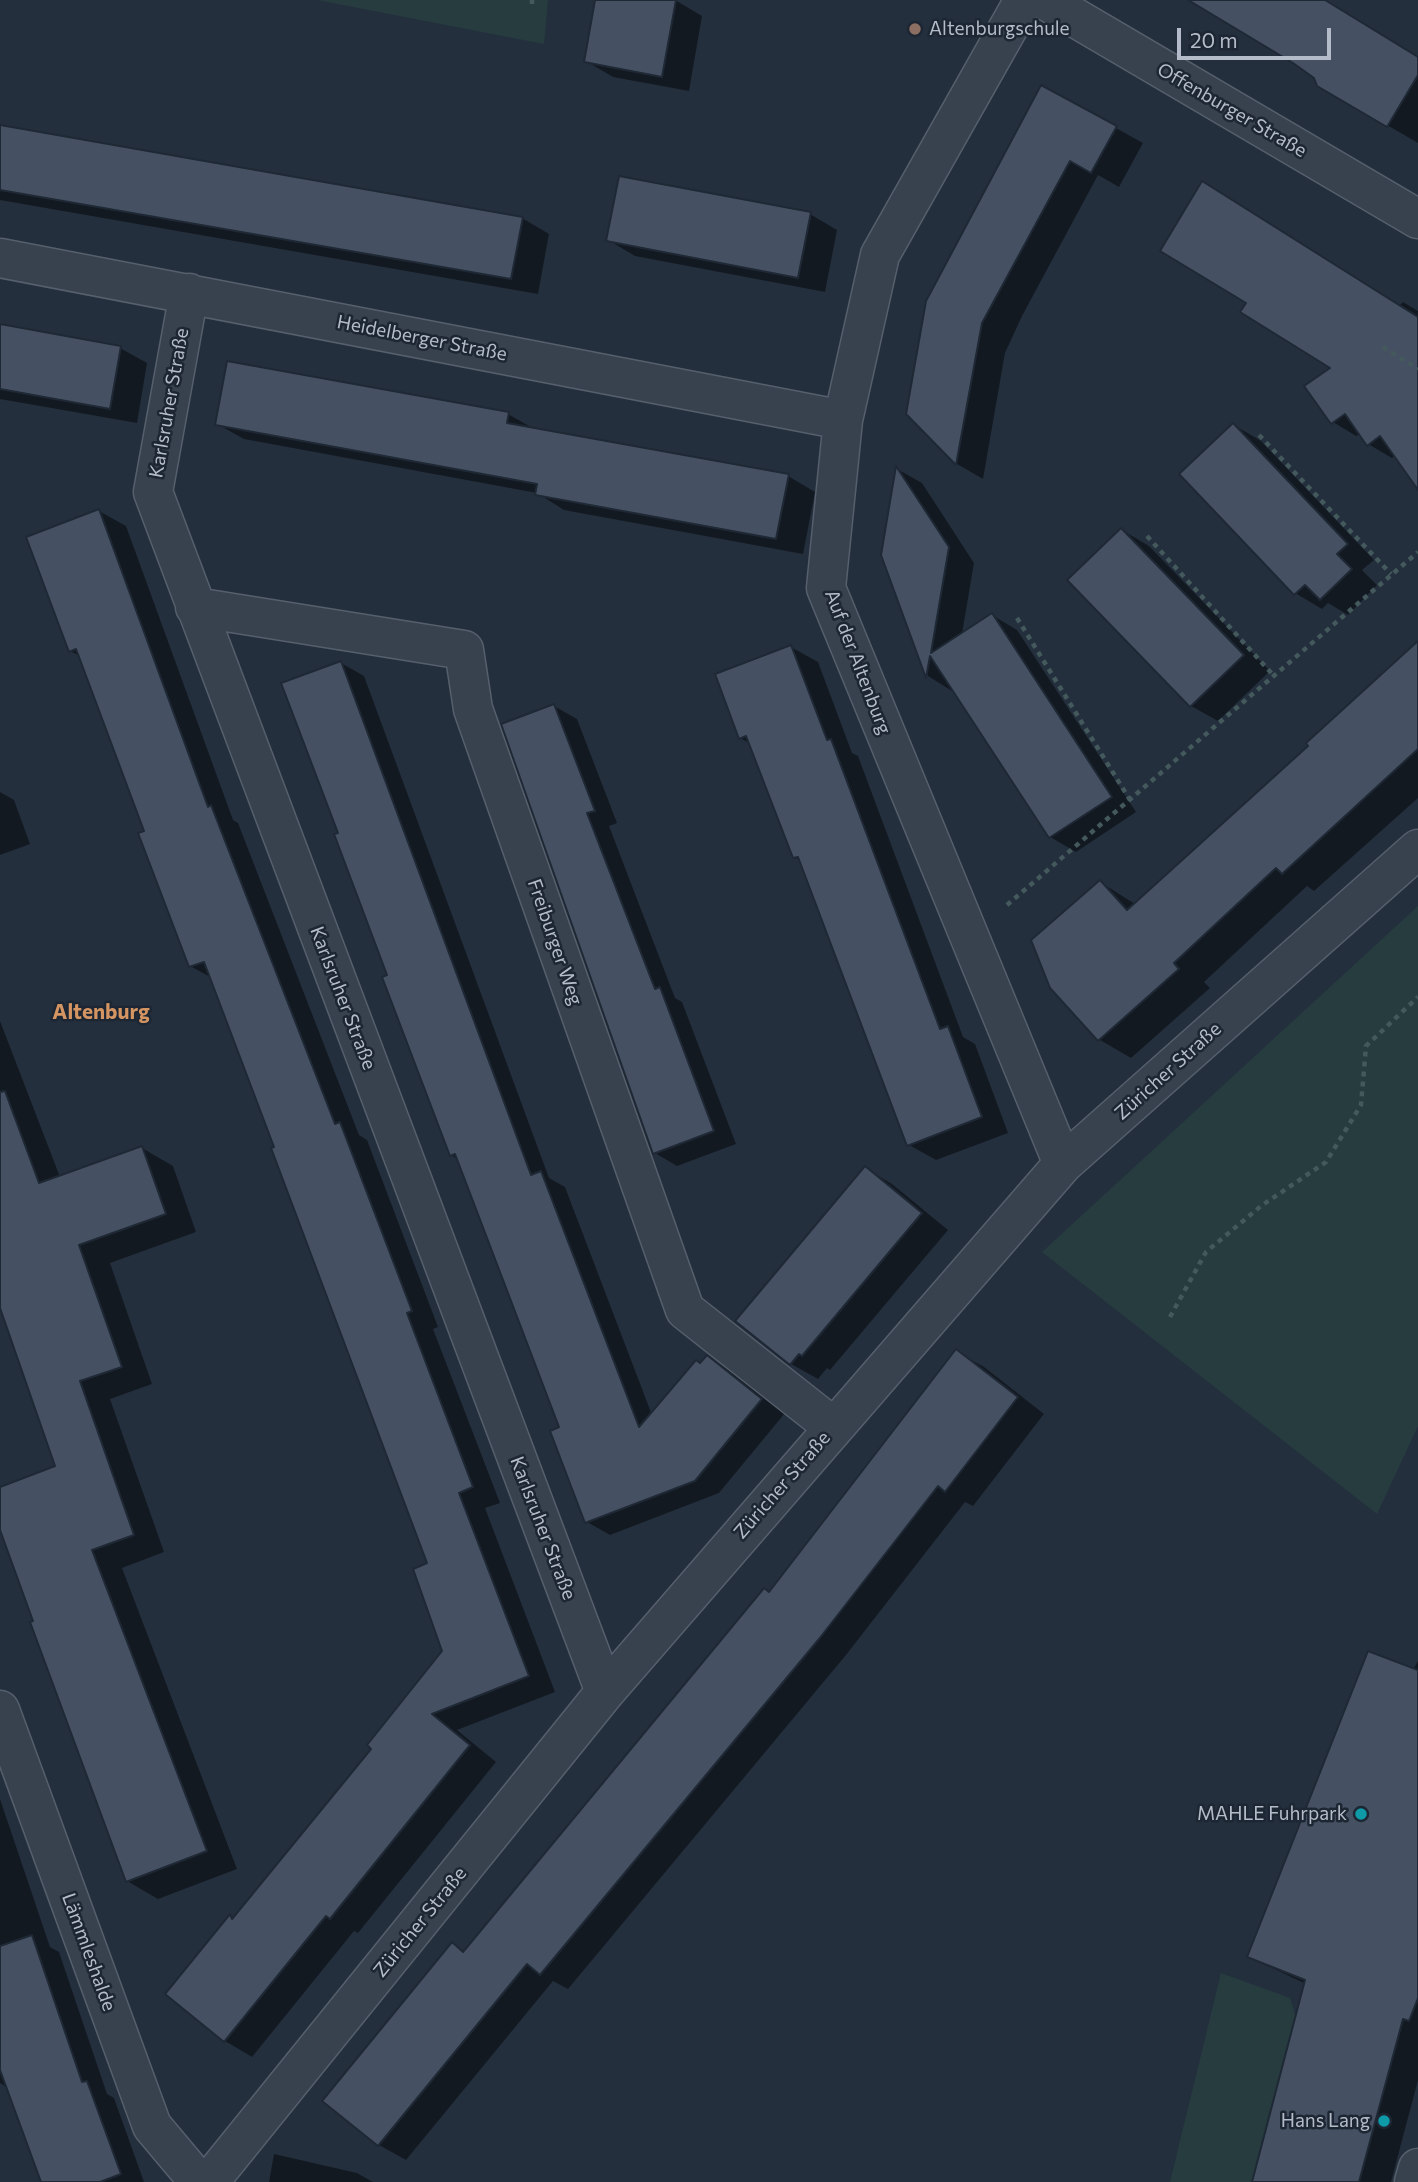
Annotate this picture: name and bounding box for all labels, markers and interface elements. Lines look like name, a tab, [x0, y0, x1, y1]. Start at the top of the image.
scale bar	[1180, 14, 1334, 58]
place label: Altenburgschule	[929, 18, 1070, 40]
marker: Altenburgschule	[907, 21, 923, 37]
text: 20 m	[1190, 27, 1238, 52]
street label: Offenburger Straße	[1153, 58, 1311, 162]
street label: Heidelberger Straße	[335, 310, 509, 366]
street label: Karlsruher Straße	[145, 326, 193, 480]
street label: Auf der Altenburg	[820, 586, 896, 738]
street label: Freiburger Weg	[523, 876, 587, 1008]
street label: Karlsruher Straße	[305, 923, 381, 1073]
district label: Altenburg	[52, 999, 150, 1025]
street label: Züricher Straße	[1110, 1017, 1226, 1125]
street label: Züricher Straße	[729, 1427, 835, 1543]
street label: Karlsruher Straße	[505, 1453, 581, 1603]
place label: MAHLE Fuhrpark	[1197, 1803, 1347, 1825]
marker: MAHLE Fuhrpark	[1353, 1806, 1369, 1822]
street label: Züricher Straße	[369, 1862, 471, 1982]
street label: Lämmleshalde	[57, 1890, 121, 2014]
place label: Hans Lang	[1281, 2110, 1370, 2132]
marker: Hans Lang	[1376, 2113, 1392, 2129]

